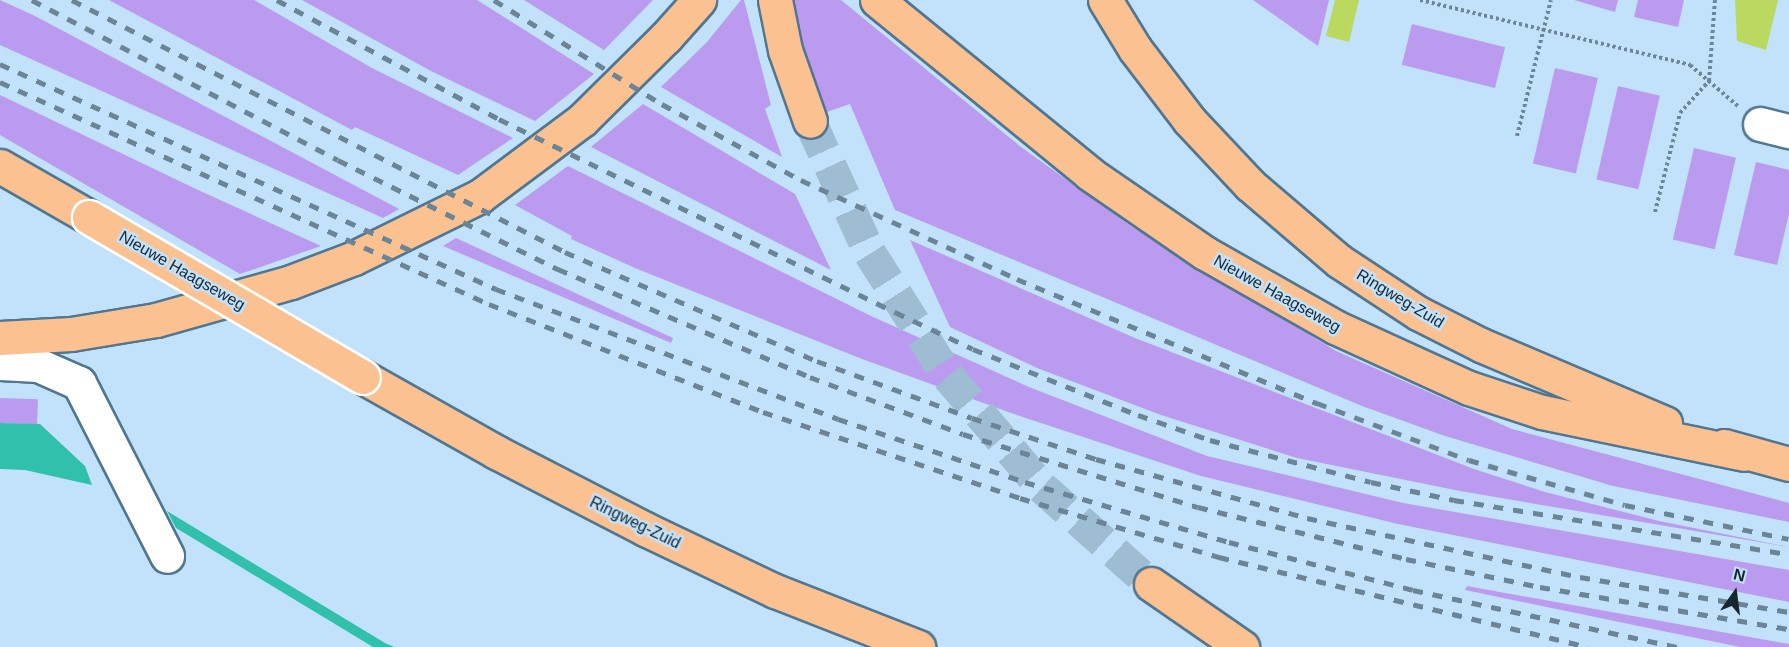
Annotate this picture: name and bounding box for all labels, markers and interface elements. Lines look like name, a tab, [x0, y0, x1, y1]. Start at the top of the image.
street label: Nieuwe Haagseweg	[116, 227, 248, 315]
street label: Nieuwe Haagseweg	[1210, 251, 1344, 337]
street label: Ringweg-Zuid	[1353, 265, 1447, 333]
street label: Ringweg-Zuid	[586, 493, 684, 553]
north arrow	[1705, 563, 1765, 623]
text: N	[1732, 565, 1747, 585]

